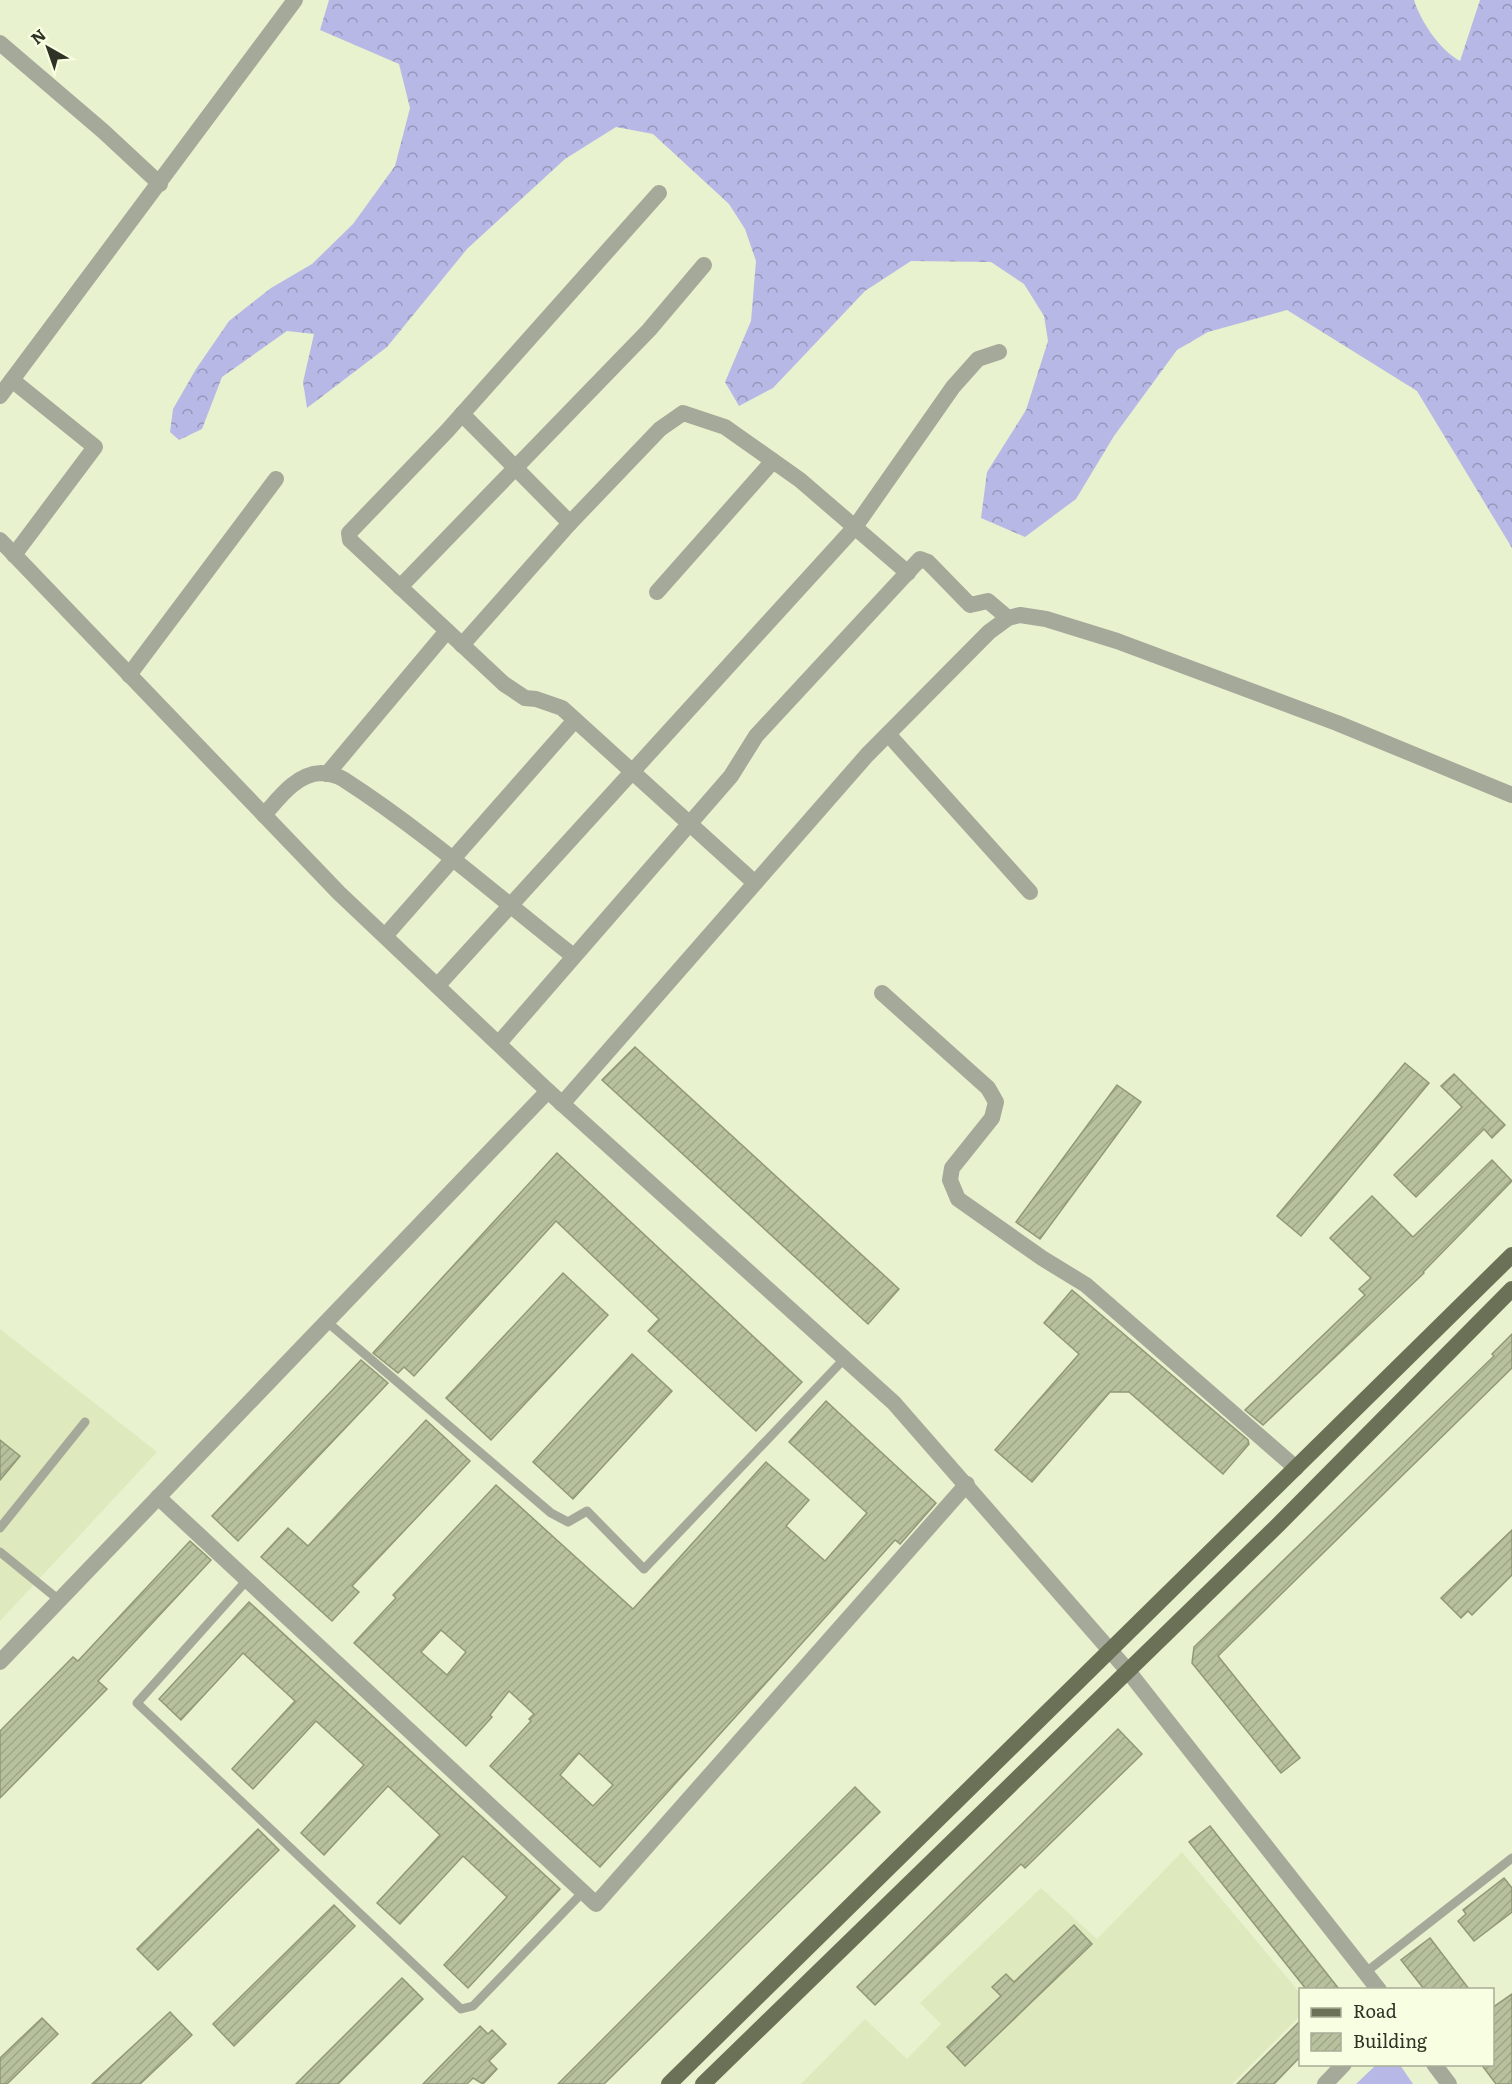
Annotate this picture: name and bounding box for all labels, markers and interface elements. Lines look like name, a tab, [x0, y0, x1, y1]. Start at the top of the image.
north arrow	[18, 18, 78, 78]
text: N	[25, 22, 51, 49]
legend	[1299, 1988, 1494, 2066]
text: Road	[1353, 1997, 1397, 2024]
text: Building	[1353, 2027, 1428, 2054]

